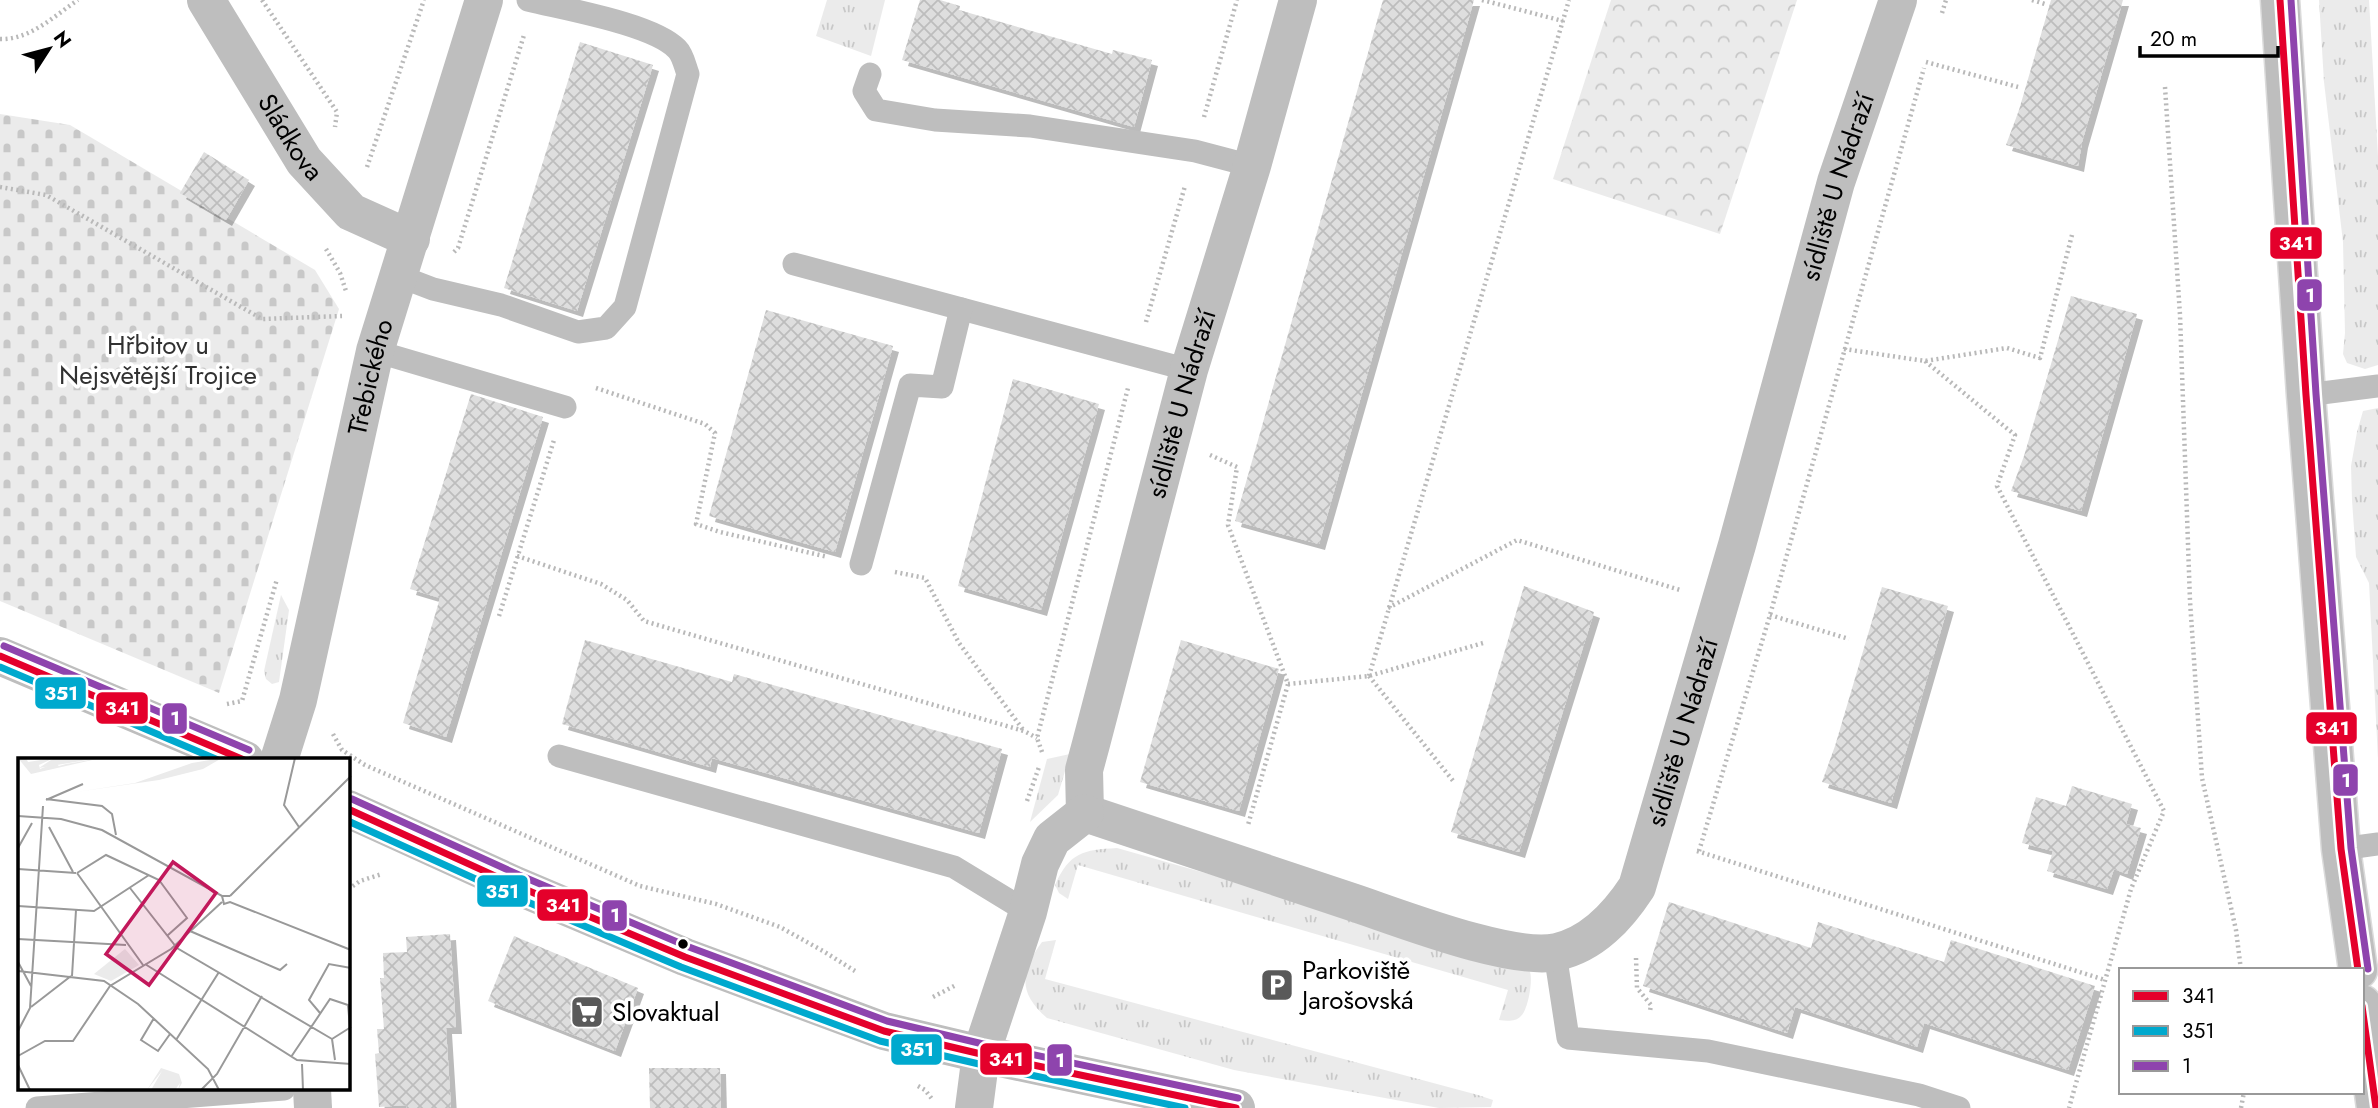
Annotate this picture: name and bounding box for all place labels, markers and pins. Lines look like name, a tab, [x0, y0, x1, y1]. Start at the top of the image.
unlabelled marker	[676, 937, 690, 951]
place label: Parkoviště Jarošovská	[1299, 951, 1414, 1019]
parking icon: Parkoviště Jarošovská	[1258, 966, 1296, 1004]
supermarket icon: Slovaktual	[568, 993, 606, 1031]
place label: Slovaktual	[612, 993, 720, 1031]

